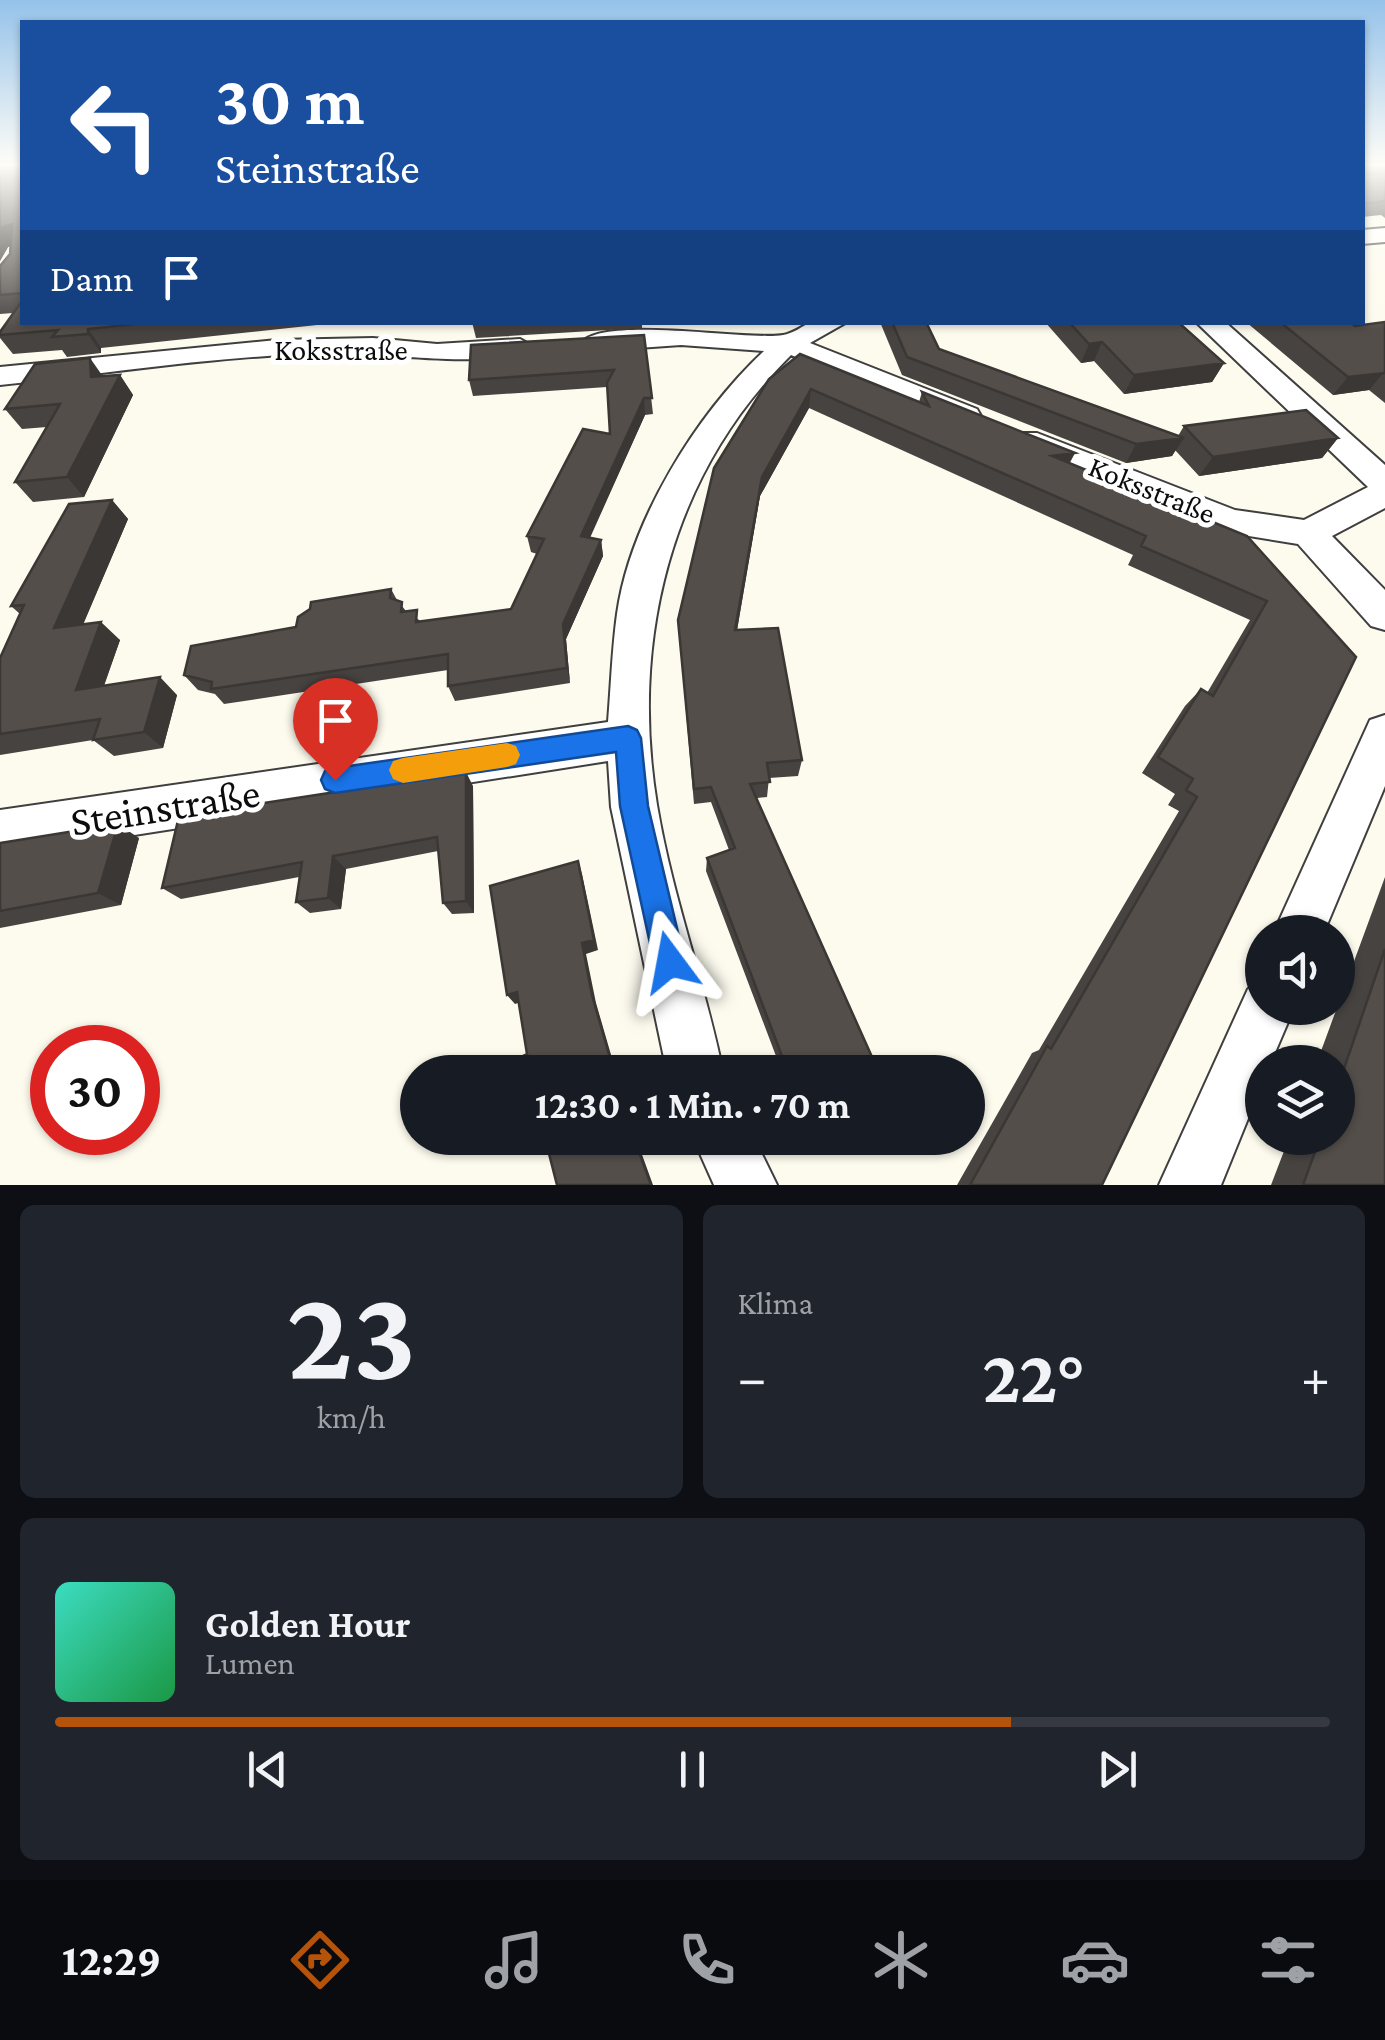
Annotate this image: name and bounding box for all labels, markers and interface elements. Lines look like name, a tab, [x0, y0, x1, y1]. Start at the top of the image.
icon: left	[50, 60, 180, 190]
text: 30 m	[215, 61, 364, 139]
text: Steinstraße	[215, 143, 420, 193]
icon: arrive	[154, 250, 209, 305]
text: Dann	[50, 257, 134, 299]
street label: Koksstraße	[274, 333, 408, 366]
street label: Koksstraße	[1084, 449, 1220, 530]
pin	[293, 678, 378, 781]
icon: arrive	[308, 693, 363, 748]
street label: Steinstraße	[67, 768, 263, 845]
position arrow	[618, 910, 722, 1014]
map controls	[1245, 915, 1355, 1155]
button: sound	[1245, 915, 1355, 1025]
speed limit sign: 30	[30, 1025, 160, 1155]
button: layers	[1245, 1045, 1355, 1155]
text: 12:30 · 1 Min. · 70 m	[535, 1084, 850, 1126]
text: 23	[286, 1261, 416, 1406]
text: Klima	[738, 1285, 813, 1321]
text: 22°	[982, 1335, 1085, 1418]
text: −	[738, 1347, 767, 1408]
text: +	[1301, 1347, 1330, 1408]
text: km/h	[317, 1399, 386, 1435]
text: Golden Hour	[205, 1603, 411, 1645]
text: Lumen	[205, 1645, 295, 1681]
icon: previous	[240, 1742, 295, 1797]
icon: pause	[665, 1742, 720, 1797]
icon: next	[1090, 1742, 1145, 1797]
icon: directions	[285, 1925, 355, 1995]
icon: music	[479, 1925, 549, 1995]
icon: phone	[672, 1925, 742, 1995]
icon: climate	[866, 1925, 936, 1995]
icon: car	[1060, 1925, 1130, 1995]
icon: filters	[1253, 1925, 1323, 1995]
text: 12:29	[62, 1935, 161, 1985]

